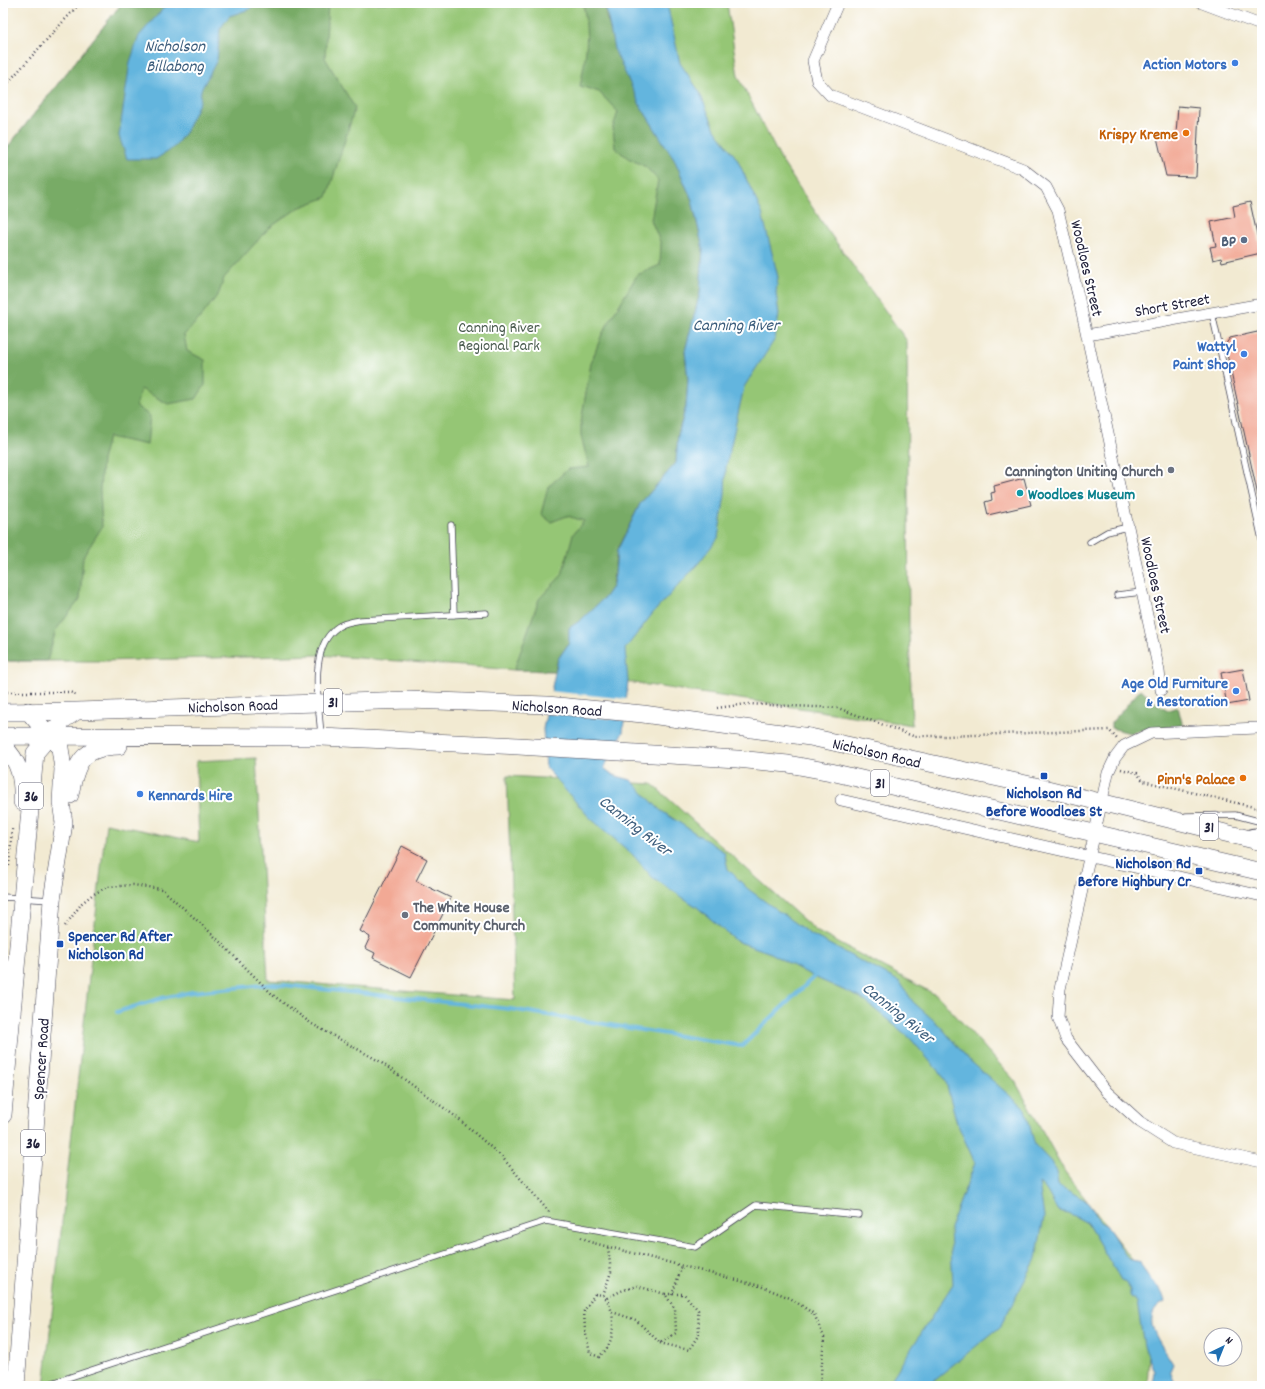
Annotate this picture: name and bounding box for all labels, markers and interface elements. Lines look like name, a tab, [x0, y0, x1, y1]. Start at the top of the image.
water label: Nicholson Billabong	[145, 36, 206, 80]
place label: Action Motors	[1143, 54, 1227, 77]
marker: Action Motors	[1230, 58, 1240, 68]
place label: Krispy Kreme	[1099, 124, 1178, 147]
marker: Krispy Kreme	[1181, 128, 1191, 138]
street label: Woodloes Street	[1063, 218, 1108, 319]
place label: BP	[1221, 231, 1237, 254]
marker: BP	[1239, 235, 1249, 245]
street label: Short Street	[1133, 289, 1212, 324]
water label: Canning River	[693, 315, 781, 339]
park label: Canning River Regional Park	[458, 317, 540, 358]
place label: Wattyl Paint Shop	[1172, 336, 1236, 377]
marker: Wattyl Paint Shop	[1239, 349, 1249, 359]
place label: Cannington Uniting Church	[1005, 461, 1163, 484]
marker: Cannington Uniting Church	[1166, 465, 1176, 475]
place label: Woodloes Museum	[1028, 484, 1135, 507]
marker: Woodloes Museum	[1015, 488, 1025, 498]
street label: Woodloes Street	[1133, 535, 1176, 636]
place label: Age Old Furniture & Restoration	[1121, 673, 1228, 714]
marker: Age Old Furniture & Restoration	[1231, 686, 1241, 696]
road number: 31	[324, 689, 342, 715]
street label: Nicholson Road	[188, 694, 279, 721]
street label: Nicholson Road	[511, 695, 603, 724]
street label: Nicholson Road	[830, 733, 923, 776]
place label: Pinn's Palace	[1157, 769, 1235, 792]
road number: 31	[871, 770, 889, 796]
marker: Nicholson Rd Before Woodloes St	[1039, 771, 1049, 781]
marker: Pinn's Palace	[1238, 773, 1248, 783]
road number: 36	[19, 783, 43, 809]
place label: Nicholson Rd Before Woodloes St	[986, 783, 1102, 824]
place label: Kennards Hire	[148, 785, 233, 808]
marker: Kennards Hire	[135, 789, 145, 799]
water label: Canning River	[593, 791, 677, 865]
road number: 31	[1200, 814, 1218, 840]
place label: Nicholson Rd Before Highbury Cr	[1078, 853, 1192, 894]
marker: Nicholson Rd Before Highbury Cr	[1194, 866, 1204, 876]
place label: The White House Community Church	[413, 897, 525, 938]
marker: The White House Community Church	[400, 910, 410, 920]
place label: Spencer Rd After Nicholson Rd	[68, 926, 173, 967]
marker: Spencer Rd After Nicholson Rd	[55, 939, 65, 949]
water label: Canning River	[856, 978, 940, 1052]
street label: Spencer Road	[28, 1018, 57, 1101]
road number: 36	[21, 1130, 45, 1156]
north arrow	[1203, 1327, 1243, 1367]
text: N	[1221, 1333, 1236, 1349]

